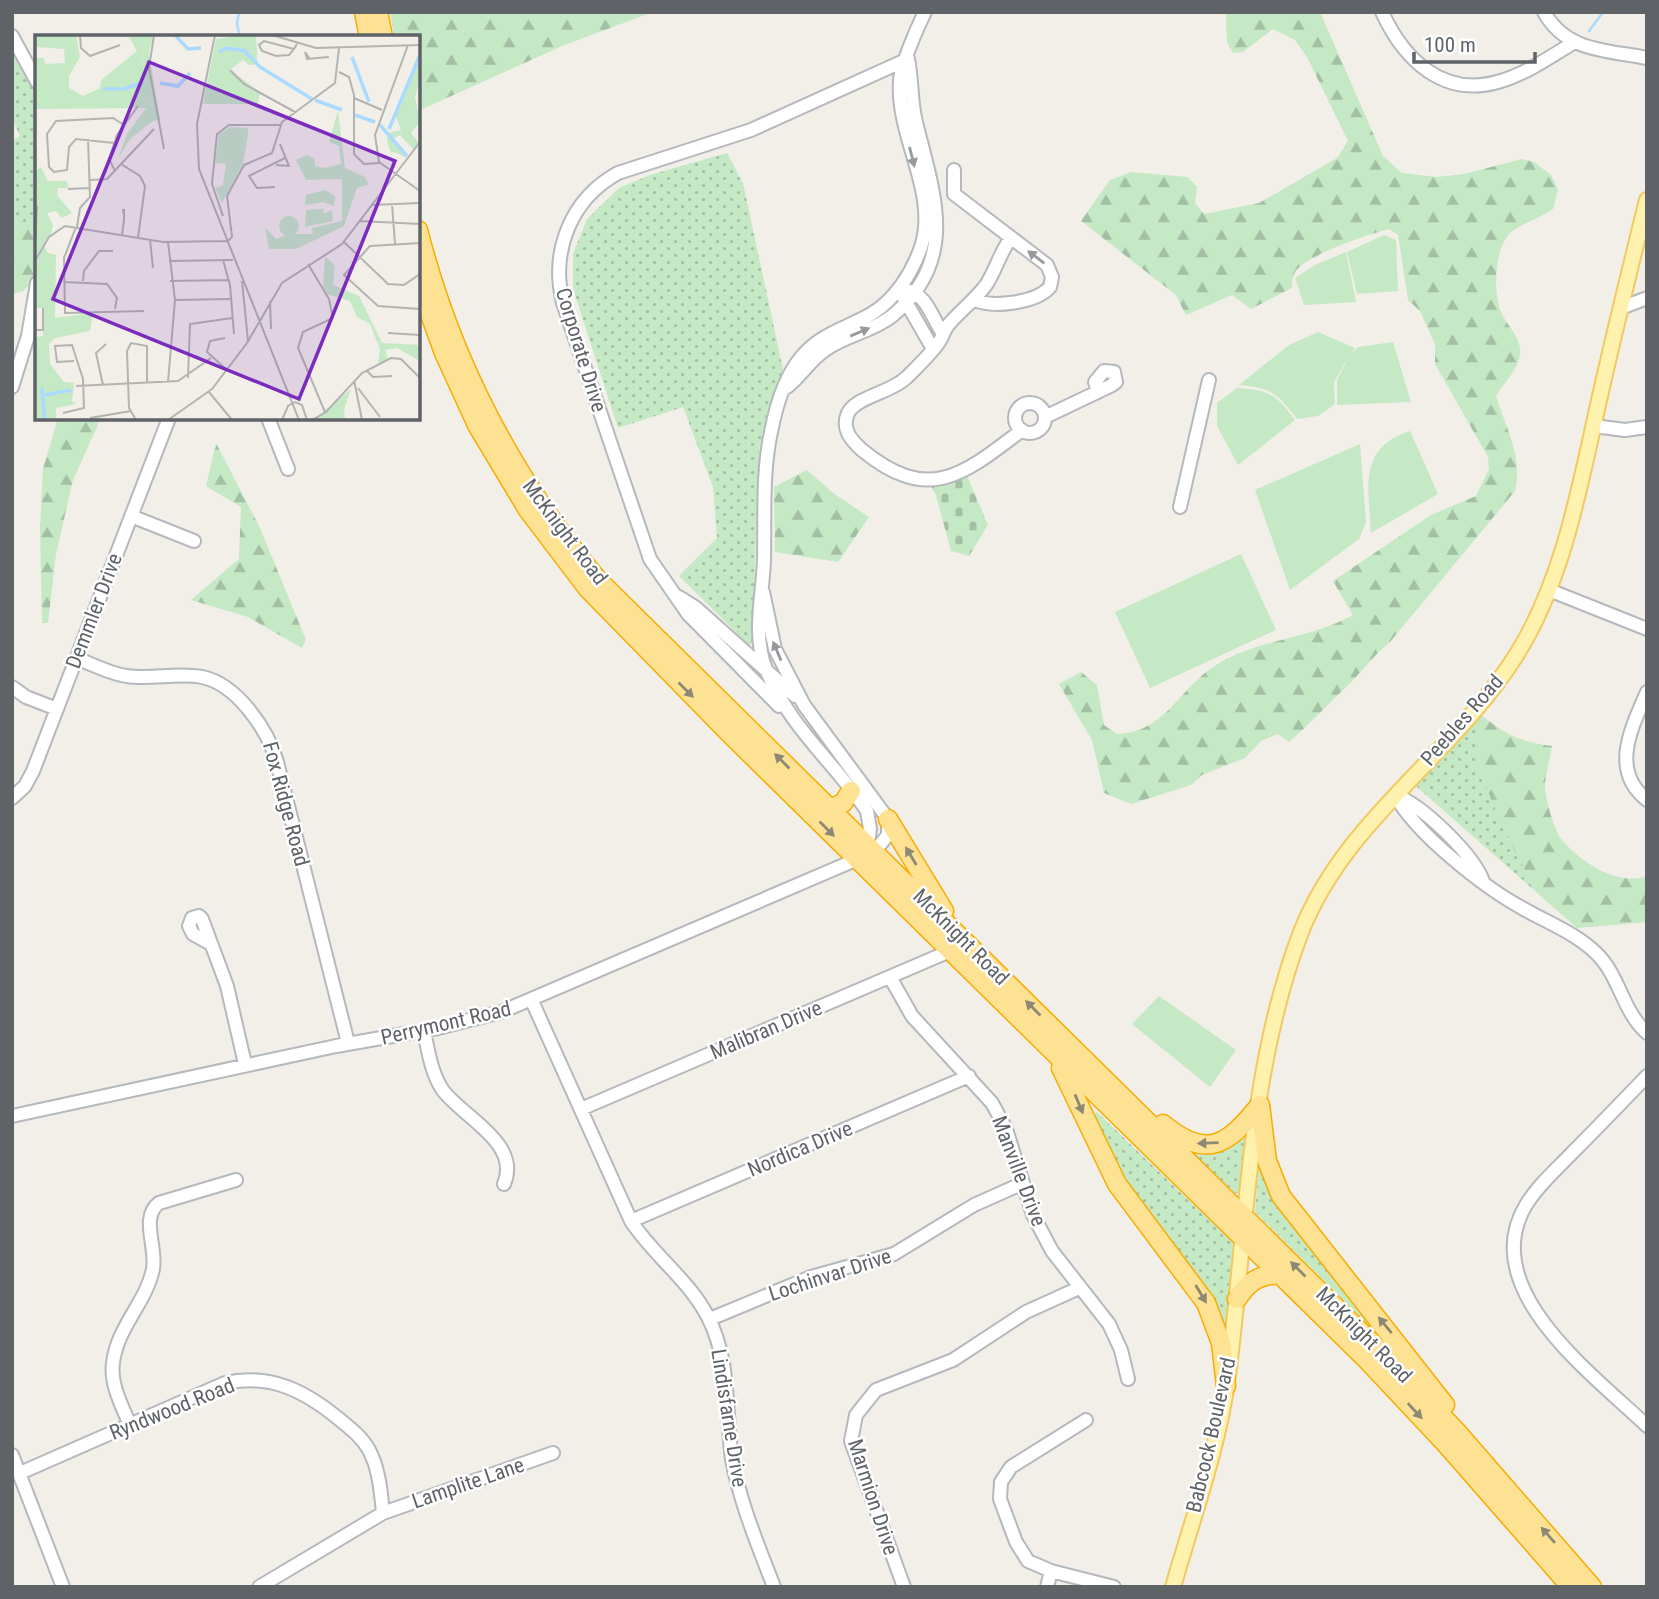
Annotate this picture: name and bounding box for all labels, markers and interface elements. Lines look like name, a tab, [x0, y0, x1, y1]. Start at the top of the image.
scale bar	[1414, 21, 1535, 65]
text: 100 m	[1424, 33, 1476, 57]
inset map	[35, 35, 420, 420]
one-way arrow	[907, 146, 918, 168]
one-way arrow	[1027, 250, 1045, 264]
street label: Corporate Drive	[551, 285, 611, 415]
one-way arrow	[850, 326, 870, 338]
street label: McKnight Road	[518, 475, 612, 589]
street label: Demmler Drive	[61, 550, 127, 672]
one-way arrow	[771, 640, 782, 661]
street label: Peebles Road	[1416, 670, 1508, 770]
one-way arrow	[678, 681, 695, 698]
street label: Fox Ridge Road	[258, 739, 314, 869]
one-way arrow	[773, 753, 790, 770]
one-way arrow	[818, 821, 835, 838]
one-way arrow	[904, 847, 917, 866]
street label: McKnight Road	[908, 884, 1014, 990]
street label: Perrymont Road	[379, 996, 513, 1050]
street label: Malibran Drive	[707, 996, 826, 1064]
one-way arrow	[1024, 1000, 1041, 1017]
one-way arrow	[1074, 1093, 1085, 1114]
street label: Manville Drive	[987, 1113, 1051, 1230]
street label: Nordica Drive	[744, 1116, 856, 1182]
one-way arrow	[1197, 1138, 1219, 1149]
street label: Lochinvar Drive	[766, 1244, 894, 1306]
one-way arrow	[1290, 1261, 1306, 1277]
street label: McKnight Road	[1311, 1282, 1417, 1388]
one-way arrow	[1194, 1285, 1207, 1304]
one-way arrow	[1377, 1317, 1392, 1335]
street label: Lindisfarne Drive	[706, 1347, 752, 1489]
street label: Babcock Boulevard	[1182, 1355, 1240, 1515]
street label: Ryndwood Road	[106, 1373, 238, 1445]
one-way arrow	[1407, 1402, 1423, 1420]
street label: Marmion Drive	[843, 1436, 903, 1558]
street label: Lamplite Lane	[409, 1453, 527, 1513]
one-way arrow	[1540, 1526, 1556, 1544]

